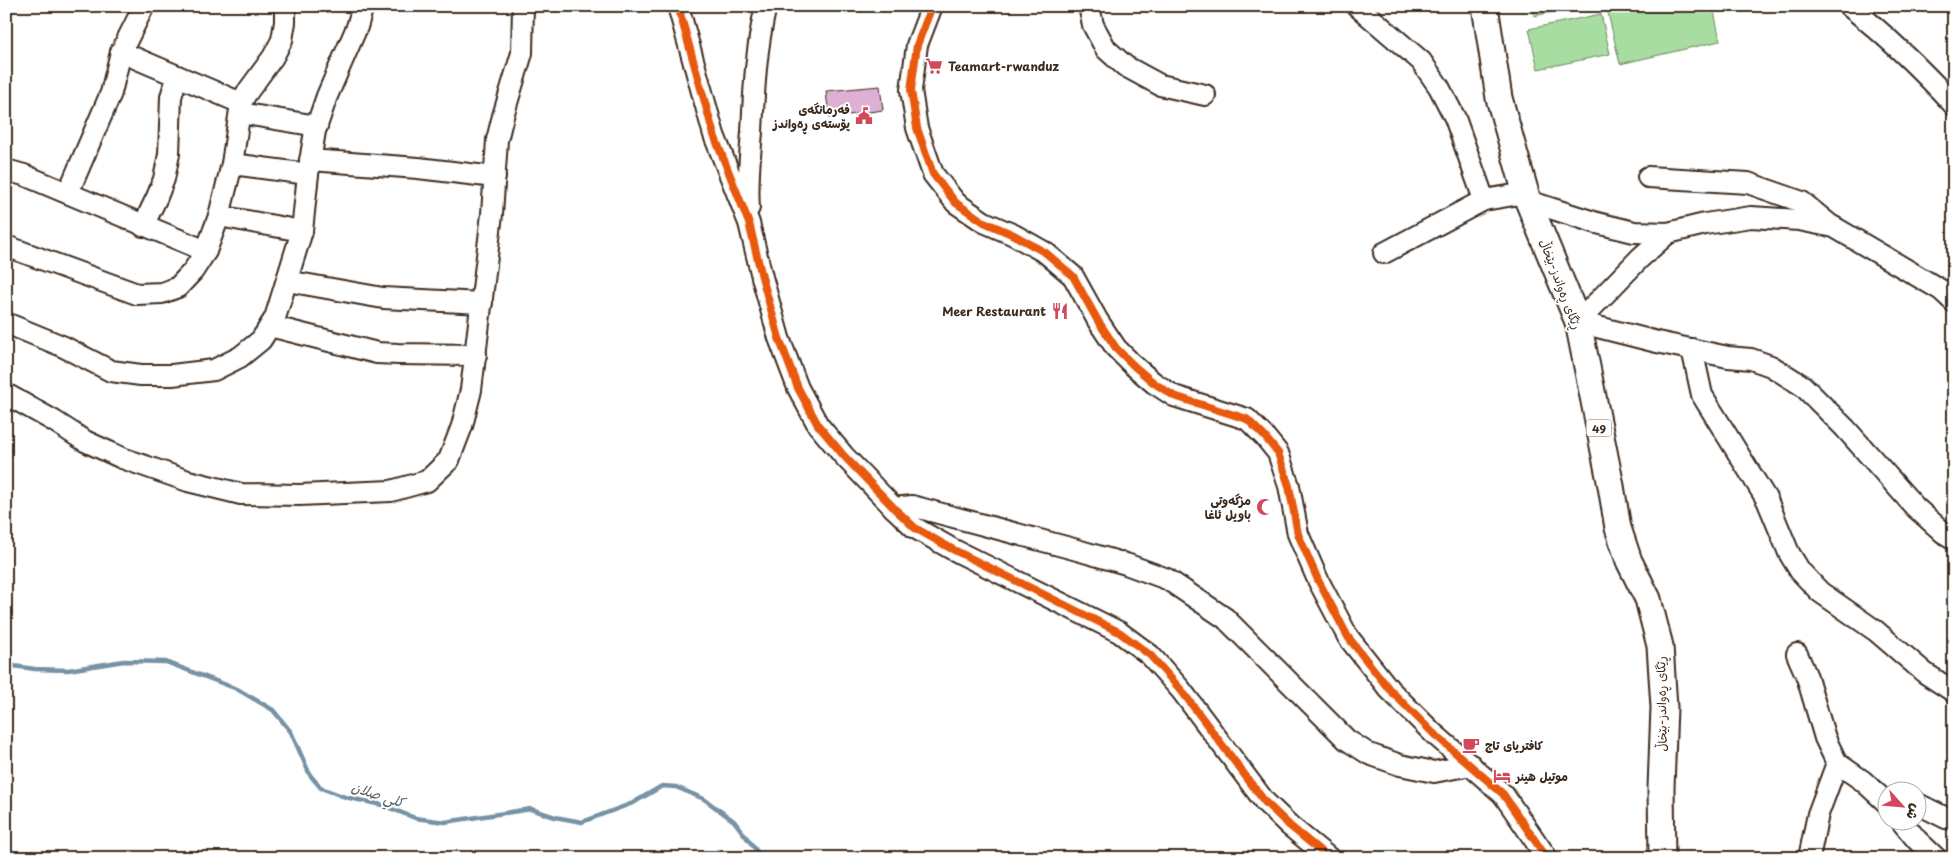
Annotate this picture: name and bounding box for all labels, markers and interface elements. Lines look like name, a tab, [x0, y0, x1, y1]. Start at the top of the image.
supermarket icon: Teamart-rwanduz	[924, 56, 944, 76]
place label: Teamart-rwanduz	[948, 57, 1060, 75]
place label: فەرمانگەی پۆستەی ڕەواندز	[772, 100, 851, 135]
public building icon: فەرمانگەی پۆستەی ڕەواندز	[854, 106, 874, 126]
street label: ڕێگای ڕەواندز-بێخاڵ	[1534, 236, 1586, 332]
restaurant icon: Meer Restaurant	[1050, 301, 1070, 321]
place label: Meer Restaurant	[942, 302, 1046, 320]
road number: 49	[1586, 419, 1612, 436]
place label: مزگەوتی باویل ئاغا	[1205, 491, 1251, 523]
mosque icon: مزگەوتی باویل ئاغا	[1255, 497, 1275, 517]
street label: ڕێگای ڕەواندز-بێخاڵ	[1651, 656, 1673, 752]
cafe icon: کافتریای تاج	[1461, 735, 1481, 755]
place label: کافتریای تاج	[1485, 736, 1544, 754]
hotel icon: موتيل هينر	[1492, 766, 1512, 786]
place label: موتيل هينر	[1515, 767, 1568, 785]
water label: كلي صلان	[348, 776, 410, 816]
north arrow	[1878, 782, 1928, 832]
text: ش	[1901, 800, 1927, 824]

